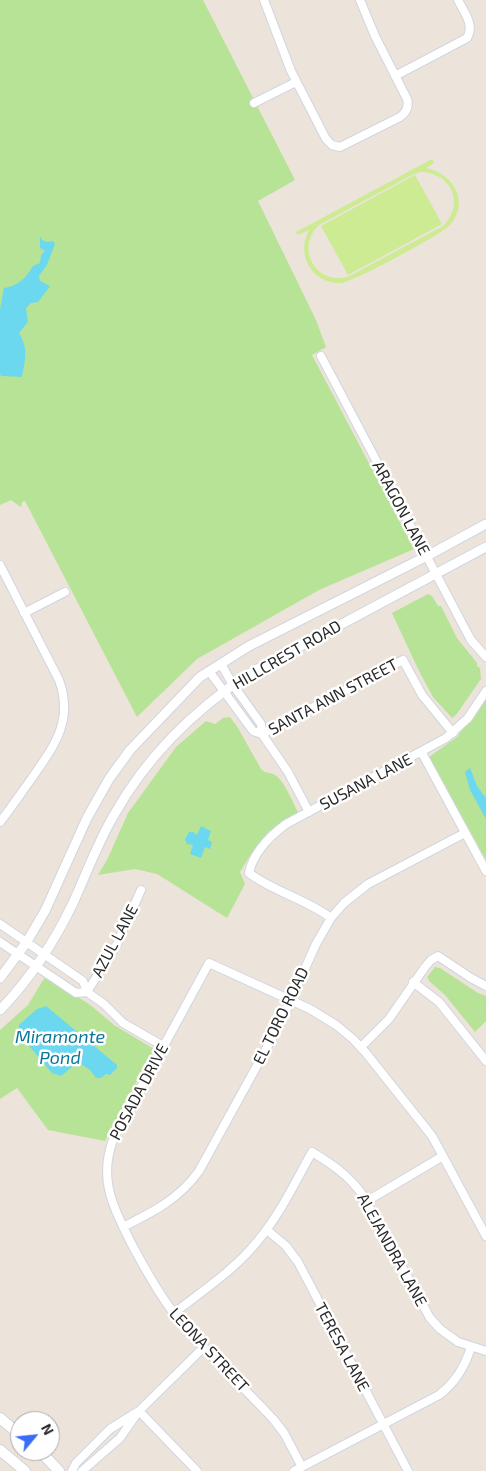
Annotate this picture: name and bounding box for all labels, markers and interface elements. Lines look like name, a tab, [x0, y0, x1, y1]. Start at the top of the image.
street label: ARAGON LANE	[368, 458, 434, 558]
street label: HILLCREST ROAD	[229, 616, 345, 694]
street label: SANTA ANN STREET	[265, 655, 401, 739]
street label: SUSANA LANE	[317, 750, 415, 814]
street label: AZUL LANE	[88, 901, 142, 981]
street label: EL TORO ROAD	[249, 964, 313, 1068]
water label: Miramonte Pond	[15, 1026, 105, 1068]
street label: POSADA DRIVE	[106, 1040, 172, 1144]
street label: ALEJANDRA LANE	[353, 1190, 431, 1310]
street label: TERESA LANE	[311, 1299, 373, 1395]
street label: LEONA STREET	[165, 1304, 253, 1396]
north arrow	[10, 1411, 60, 1461]
text: N	[38, 1421, 58, 1438]

